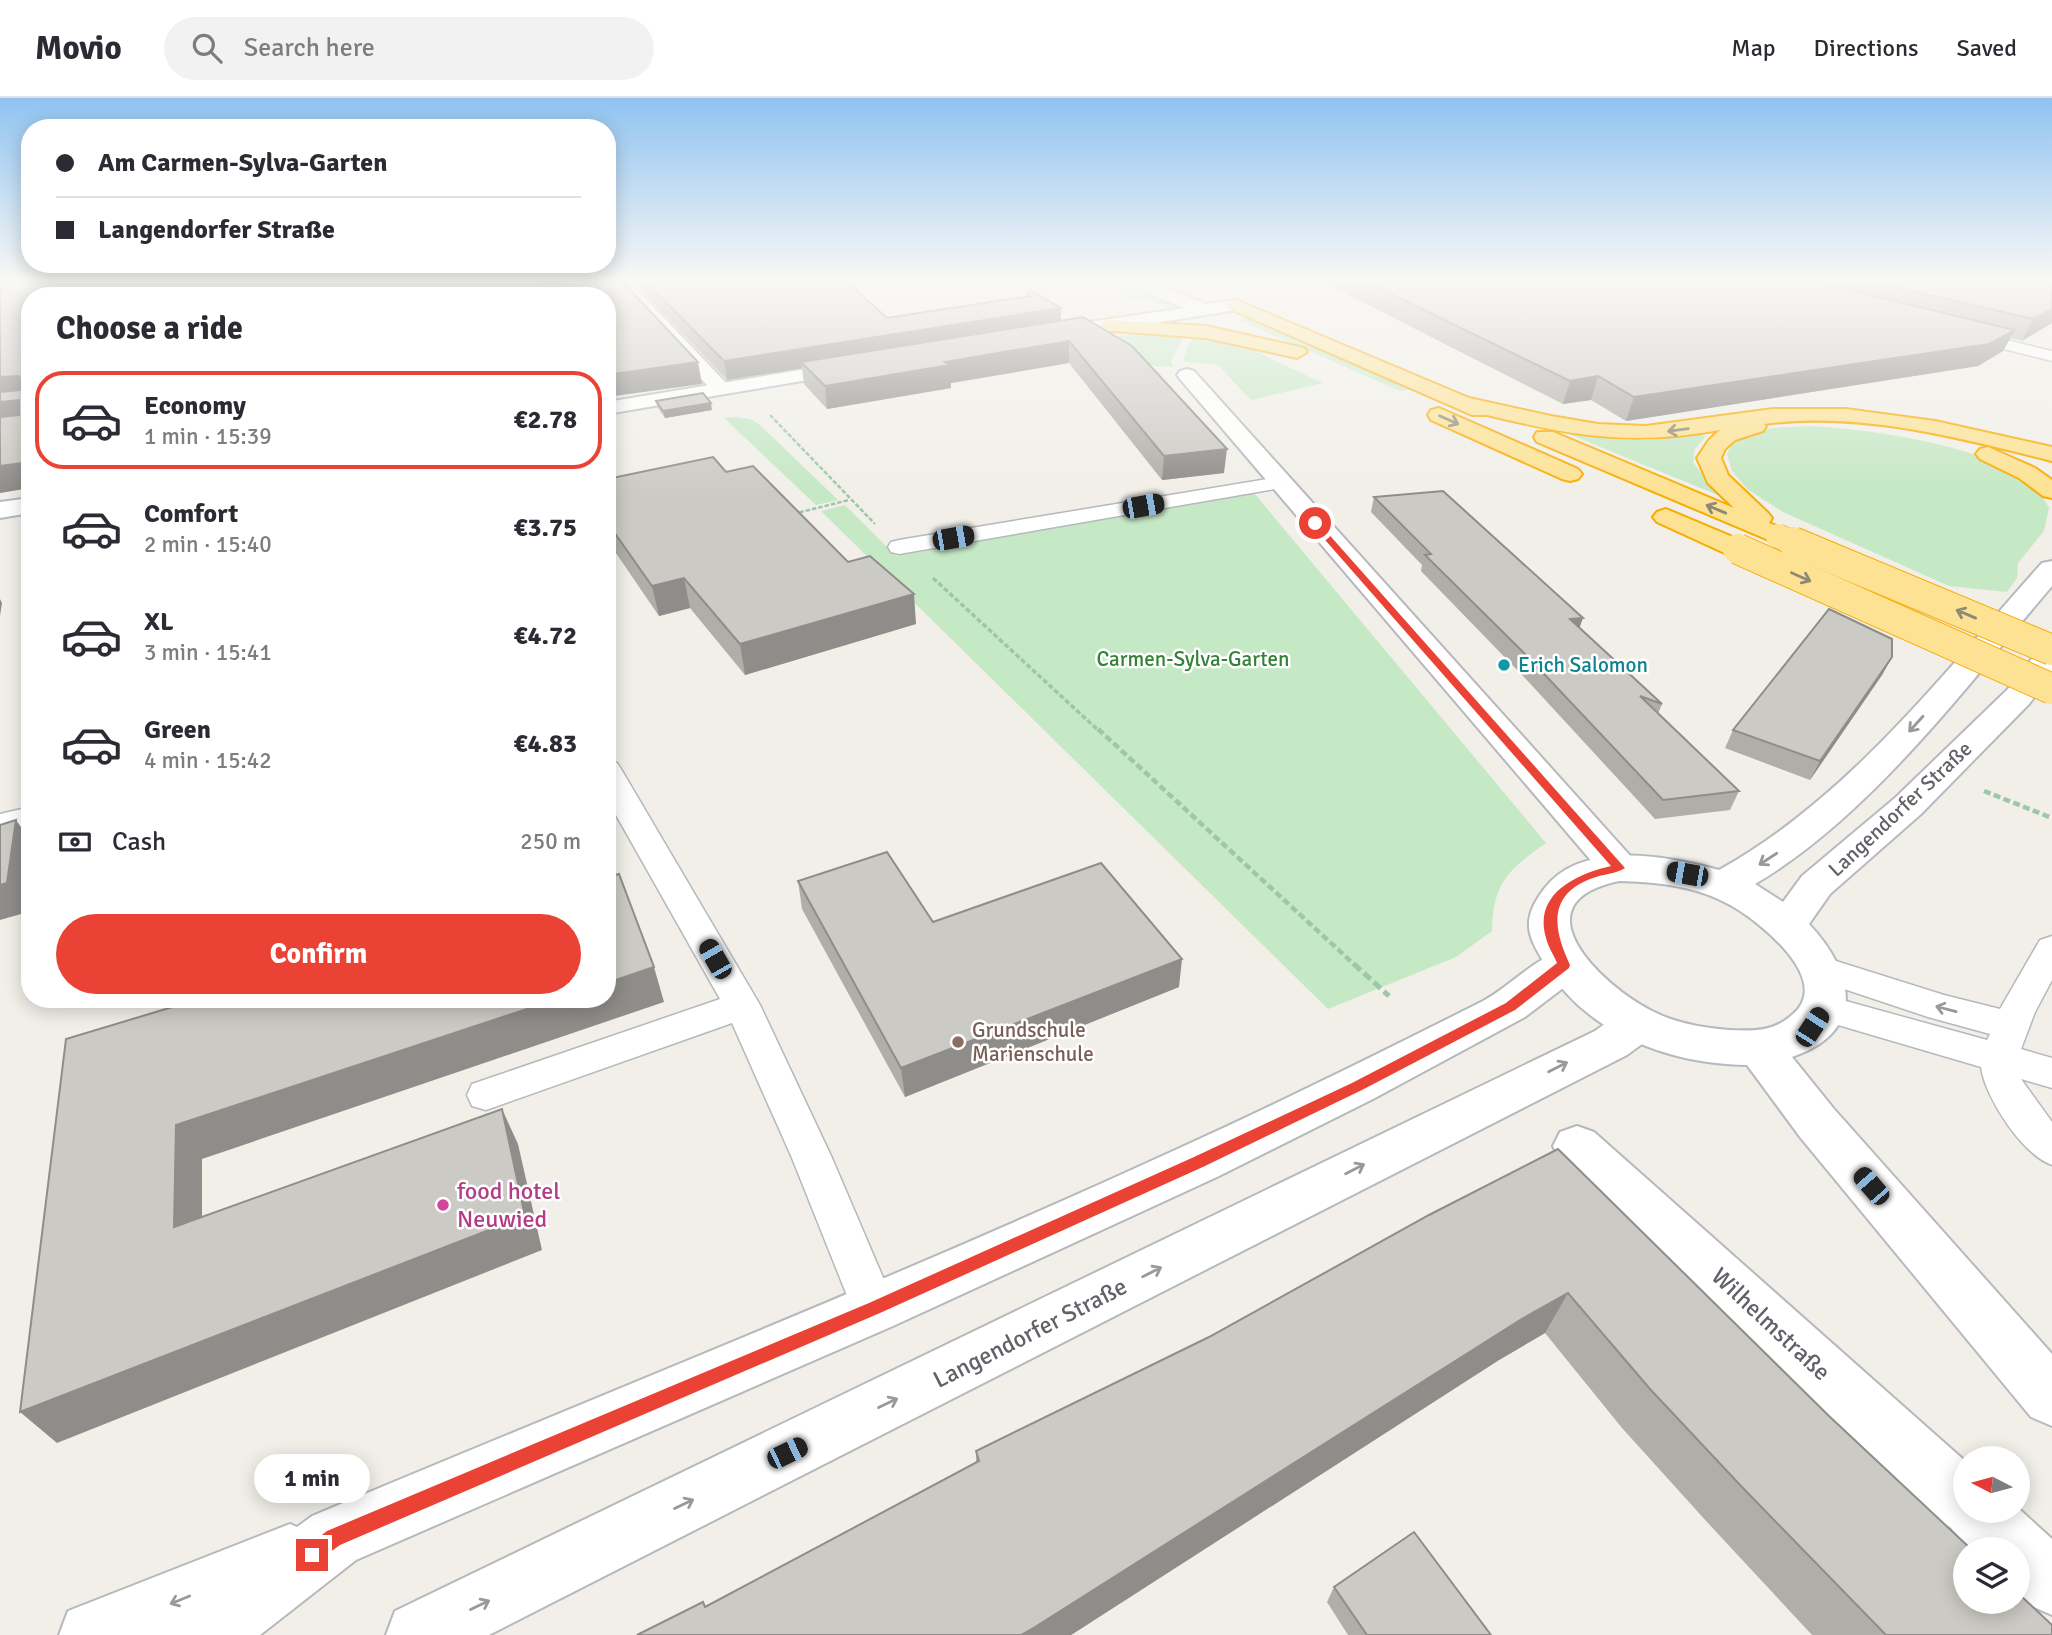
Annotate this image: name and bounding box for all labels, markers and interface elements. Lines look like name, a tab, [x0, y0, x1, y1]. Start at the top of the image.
search box	[164, 17, 654, 80]
text: Movio	[35, 28, 122, 69]
icon: search	[188, 29, 226, 67]
text: Search here	[244, 32, 375, 64]
text: Map	[1731, 33, 1776, 63]
text: Directions	[1814, 33, 1919, 63]
text: Saved	[1957, 33, 2017, 63]
text: Am Carmen-Sylva-Garten	[98, 147, 387, 179]
text: Langendorfer Straße	[98, 214, 335, 246]
text: Choose a ride	[56, 309, 243, 348]
icon: car	[60, 389, 123, 452]
text: Economy	[144, 390, 246, 422]
text: €2.78	[513, 404, 577, 436]
one-way arrow	[1437, 414, 1459, 427]
text: 1 min · 15:39	[144, 422, 272, 451]
one-way arrow	[1667, 424, 1690, 437]
car	[1121, 492, 1166, 520]
icon: car	[60, 497, 123, 560]
text: Comfort	[144, 498, 238, 530]
one-way arrow	[1705, 502, 1727, 515]
route start	[1299, 507, 1331, 539]
text: €3.75	[513, 512, 577, 544]
car	[931, 524, 976, 552]
text: 2 min · 15:40	[144, 530, 272, 559]
one-way arrow	[1790, 571, 1811, 584]
icon: car	[60, 605, 123, 668]
text: XL	[144, 606, 174, 638]
one-way arrow	[1956, 607, 1978, 620]
text: €4.72	[513, 620, 577, 652]
text: 3 min · 15:41	[144, 638, 272, 667]
park label: Carmen-Sylva-Garten	[1097, 646, 1289, 672]
place label: Erich Salomon	[1518, 652, 1648, 678]
marker: Erich Salomon	[1496, 657, 1512, 673]
icon: car	[60, 713, 123, 776]
text: Green	[144, 714, 211, 746]
one-way arrow	[1908, 715, 1925, 732]
text: €4.83	[513, 728, 577, 760]
street label: Langendorfer Straße	[1823, 736, 1977, 882]
text: 4 min · 15:42	[144, 746, 272, 775]
icon: cash	[56, 823, 94, 861]
text: Cash	[112, 826, 166, 858]
text: 250 m	[520, 827, 581, 856]
one-way arrow	[1758, 853, 1778, 867]
car	[1665, 860, 1710, 888]
button: Confirm	[56, 914, 581, 994]
car	[696, 936, 735, 982]
one-way arrow	[1935, 1002, 1958, 1015]
car	[1792, 1004, 1833, 1050]
place label: Grundschule Marienschule	[972, 1017, 1094, 1067]
marker: Grundschule Marienschule	[950, 1034, 966, 1050]
one-way arrow	[1547, 1060, 1568, 1074]
one-way arrow	[1344, 1162, 1365, 1176]
car	[1850, 1163, 1893, 1209]
place label: food hotel Neuwied	[457, 1176, 560, 1234]
marker: food hotel Neuwied	[435, 1197, 451, 1213]
street label: Wilhelmstraße	[1705, 1261, 1837, 1387]
one-way arrow	[1141, 1264, 1162, 1278]
street label: Langendorfer Straße	[928, 1271, 1132, 1395]
one-way arrow	[877, 1396, 898, 1410]
car	[764, 1434, 811, 1472]
north arrow	[1953, 1446, 2030, 1522]
map controls	[1953, 1446, 2030, 1614]
callout: 1 min	[254, 1454, 370, 1502]
text: 1 min	[284, 1464, 340, 1493]
one-way arrow	[673, 1497, 694, 1510]
button: layers	[1953, 1537, 2030, 1614]
route end	[296, 1539, 328, 1571]
one-way arrow	[169, 1595, 191, 1608]
one-way arrow	[469, 1597, 490, 1611]

